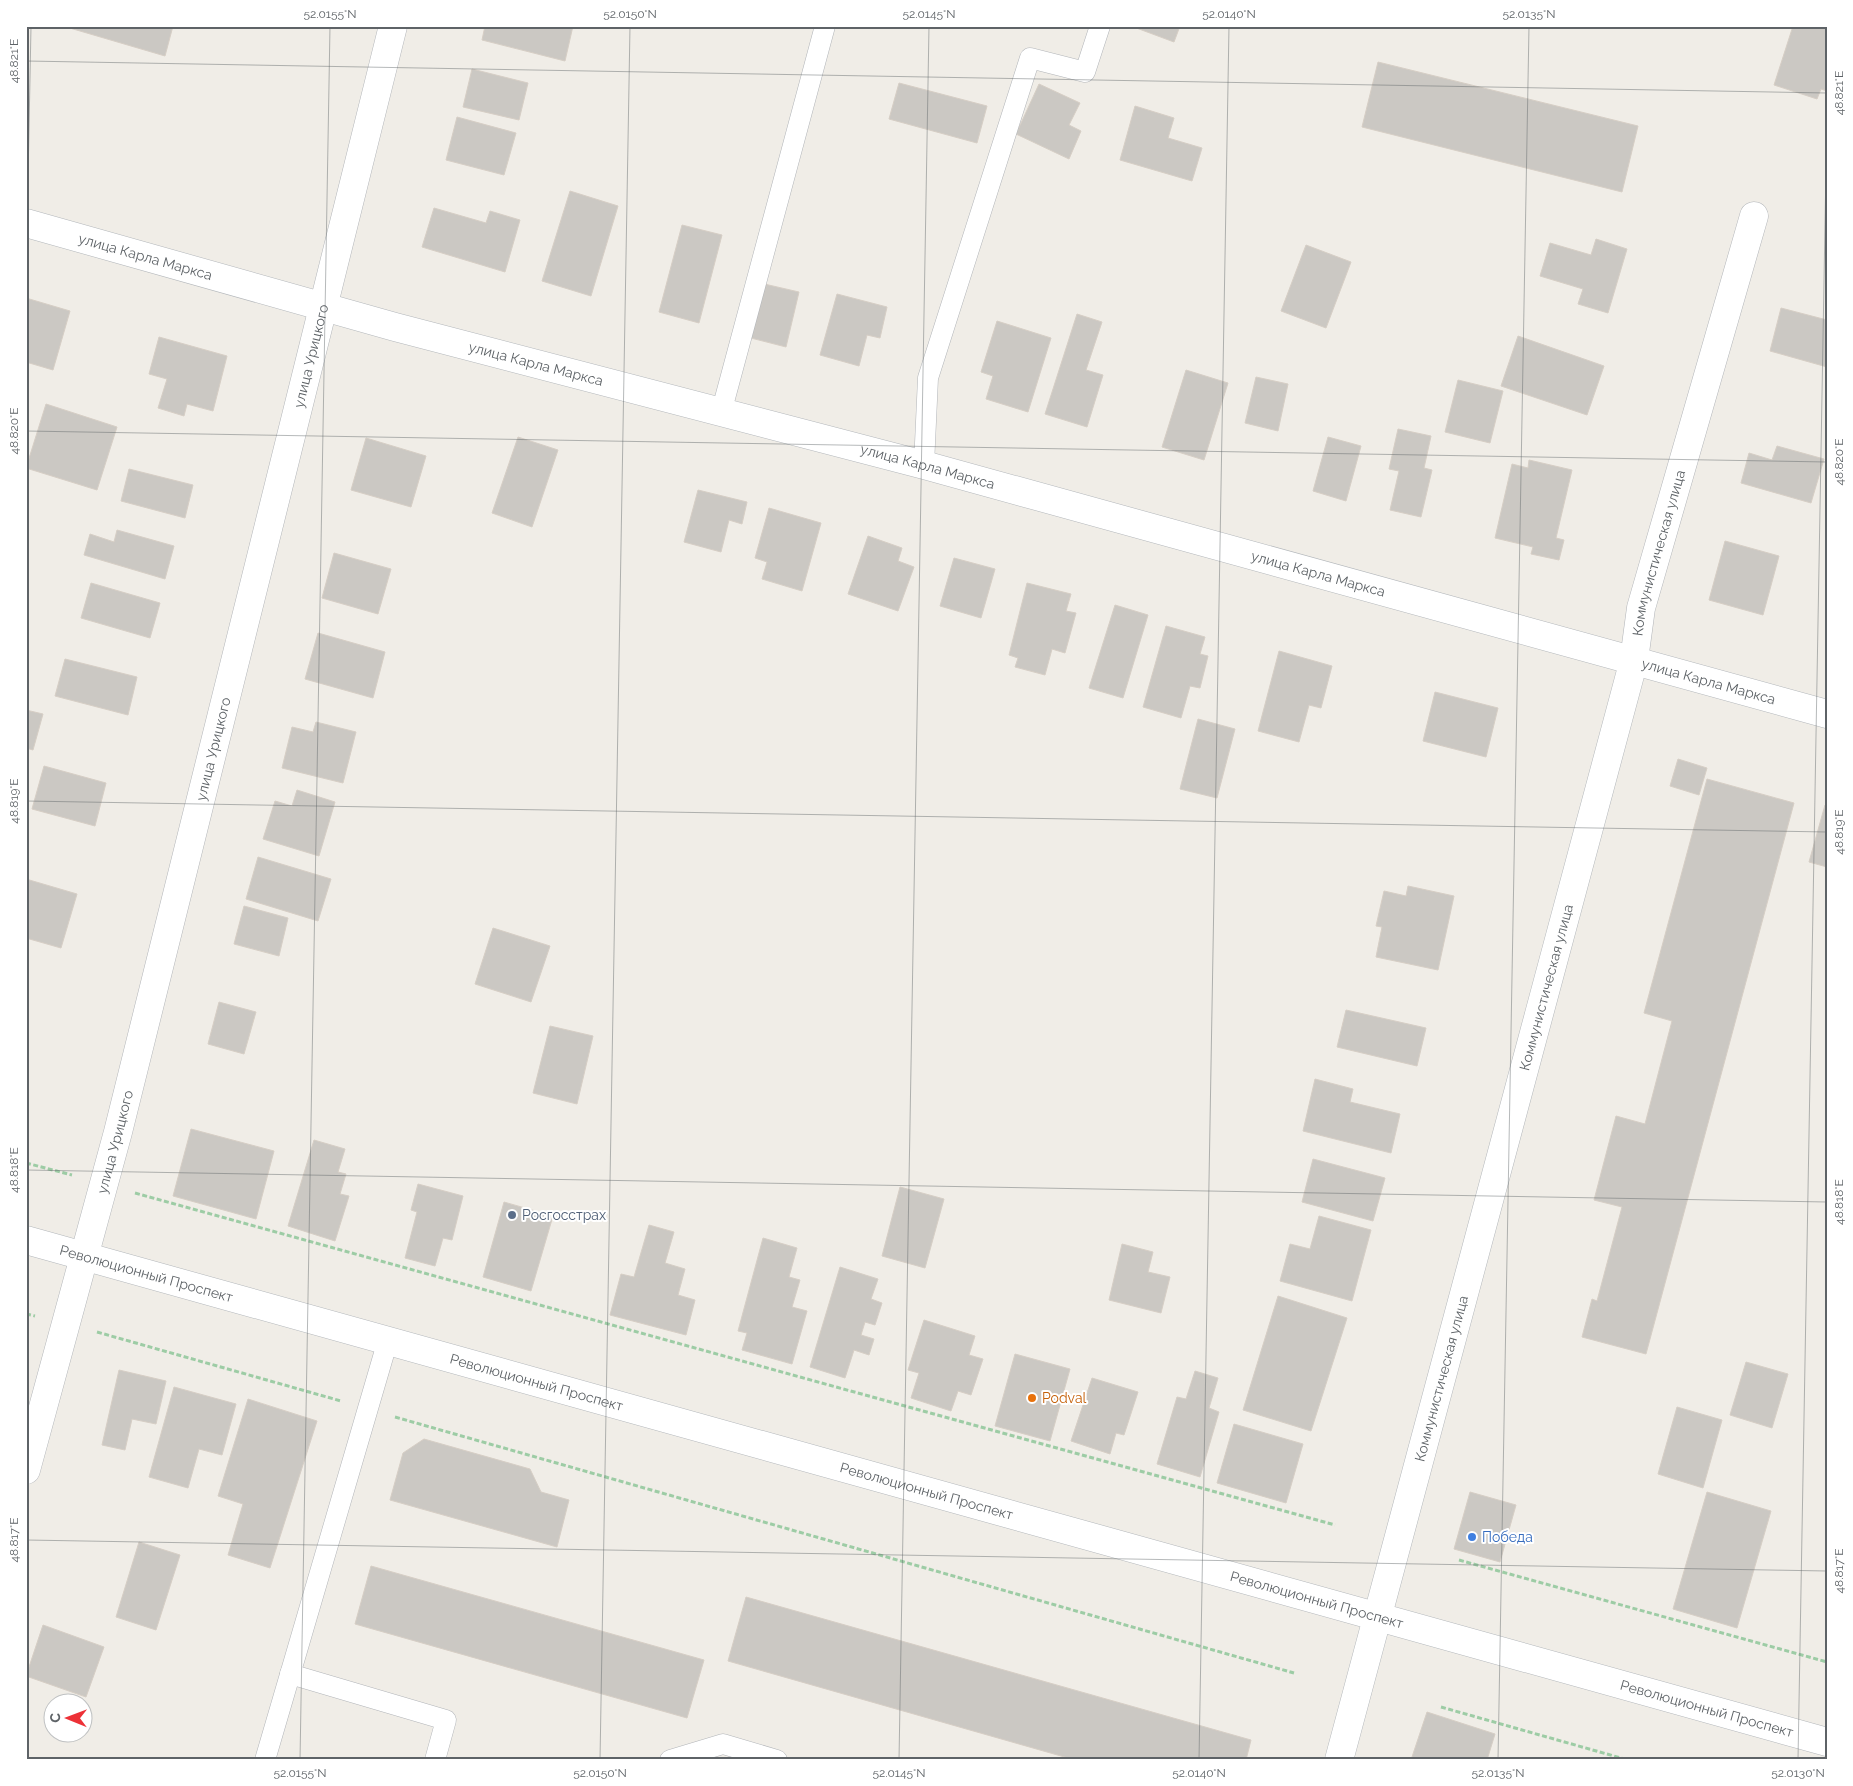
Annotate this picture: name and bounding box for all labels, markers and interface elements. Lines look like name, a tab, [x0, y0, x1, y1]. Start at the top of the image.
text: 52.0155°N	[303, 7, 357, 21]
text: 52.0150°N	[603, 7, 657, 21]
text: 52.0145°N	[902, 7, 956, 21]
text: 52.0140°N	[1202, 7, 1256, 21]
text: 52.0135°N	[1503, 7, 1555, 21]
text: 48.821°E	[7, 39, 21, 83]
text: 48.821°E	[1832, 71, 1846, 115]
street label: улица Карла Маркса	[77, 230, 214, 283]
street label: улица Урицкого	[290, 302, 332, 409]
street label: улица Карла Маркса	[467, 339, 605, 389]
text: 48.820°E	[7, 408, 21, 454]
text: 48.820°E	[1832, 439, 1846, 485]
street label: улица Карла Маркса	[859, 441, 997, 492]
street label: Коммунистическая улица	[1629, 468, 1688, 637]
street label: улица Карла Маркса	[1249, 548, 1387, 600]
street label: улица Карла Маркса	[1640, 655, 1777, 707]
street label: улица Урицкого	[193, 696, 234, 802]
text: 48.819°E	[7, 778, 21, 824]
text: 48.819°E	[1832, 809, 1846, 855]
street label: Коммунистическая улица	[1516, 902, 1576, 1072]
street label: улица Урицкого	[94, 1089, 136, 1195]
text: 48.818°E	[7, 1147, 21, 1193]
text: 48.818°E	[1832, 1179, 1846, 1225]
place label: Росгосстрах	[522, 1207, 606, 1223]
marker: Росгосстрах	[506, 1209, 518, 1221]
street label: Революционный Проспект	[58, 1242, 235, 1305]
street label: Коммунистическая улица	[1411, 1294, 1471, 1463]
street label: Революционный Проспект	[448, 1351, 625, 1414]
place label: Podval	[1042, 1390, 1087, 1406]
marker: Podval	[1026, 1392, 1038, 1404]
street label: Революционный Проспект	[838, 1459, 1015, 1523]
text: 48.817°E	[7, 1517, 21, 1563]
place label: Победа	[1482, 1529, 1533, 1545]
marker: Победа	[1466, 1531, 1478, 1543]
text: 48.817°E	[1832, 1548, 1846, 1594]
street label: Революционный Проспект	[1228, 1568, 1405, 1632]
street label: Революционный Проспект	[1619, 1677, 1796, 1740]
north arrow	[42, 1694, 92, 1744]
text: С	[47, 1712, 63, 1723]
text: 52.0155°N	[273, 1766, 327, 1780]
text: 52.0150°N	[573, 1766, 627, 1780]
text: 52.0145°N	[872, 1766, 926, 1780]
text: 52.0140°N	[1172, 1766, 1226, 1780]
text: 52.0135°N	[1472, 1766, 1524, 1780]
text: 52.0130°N	[1771, 1766, 1825, 1780]

